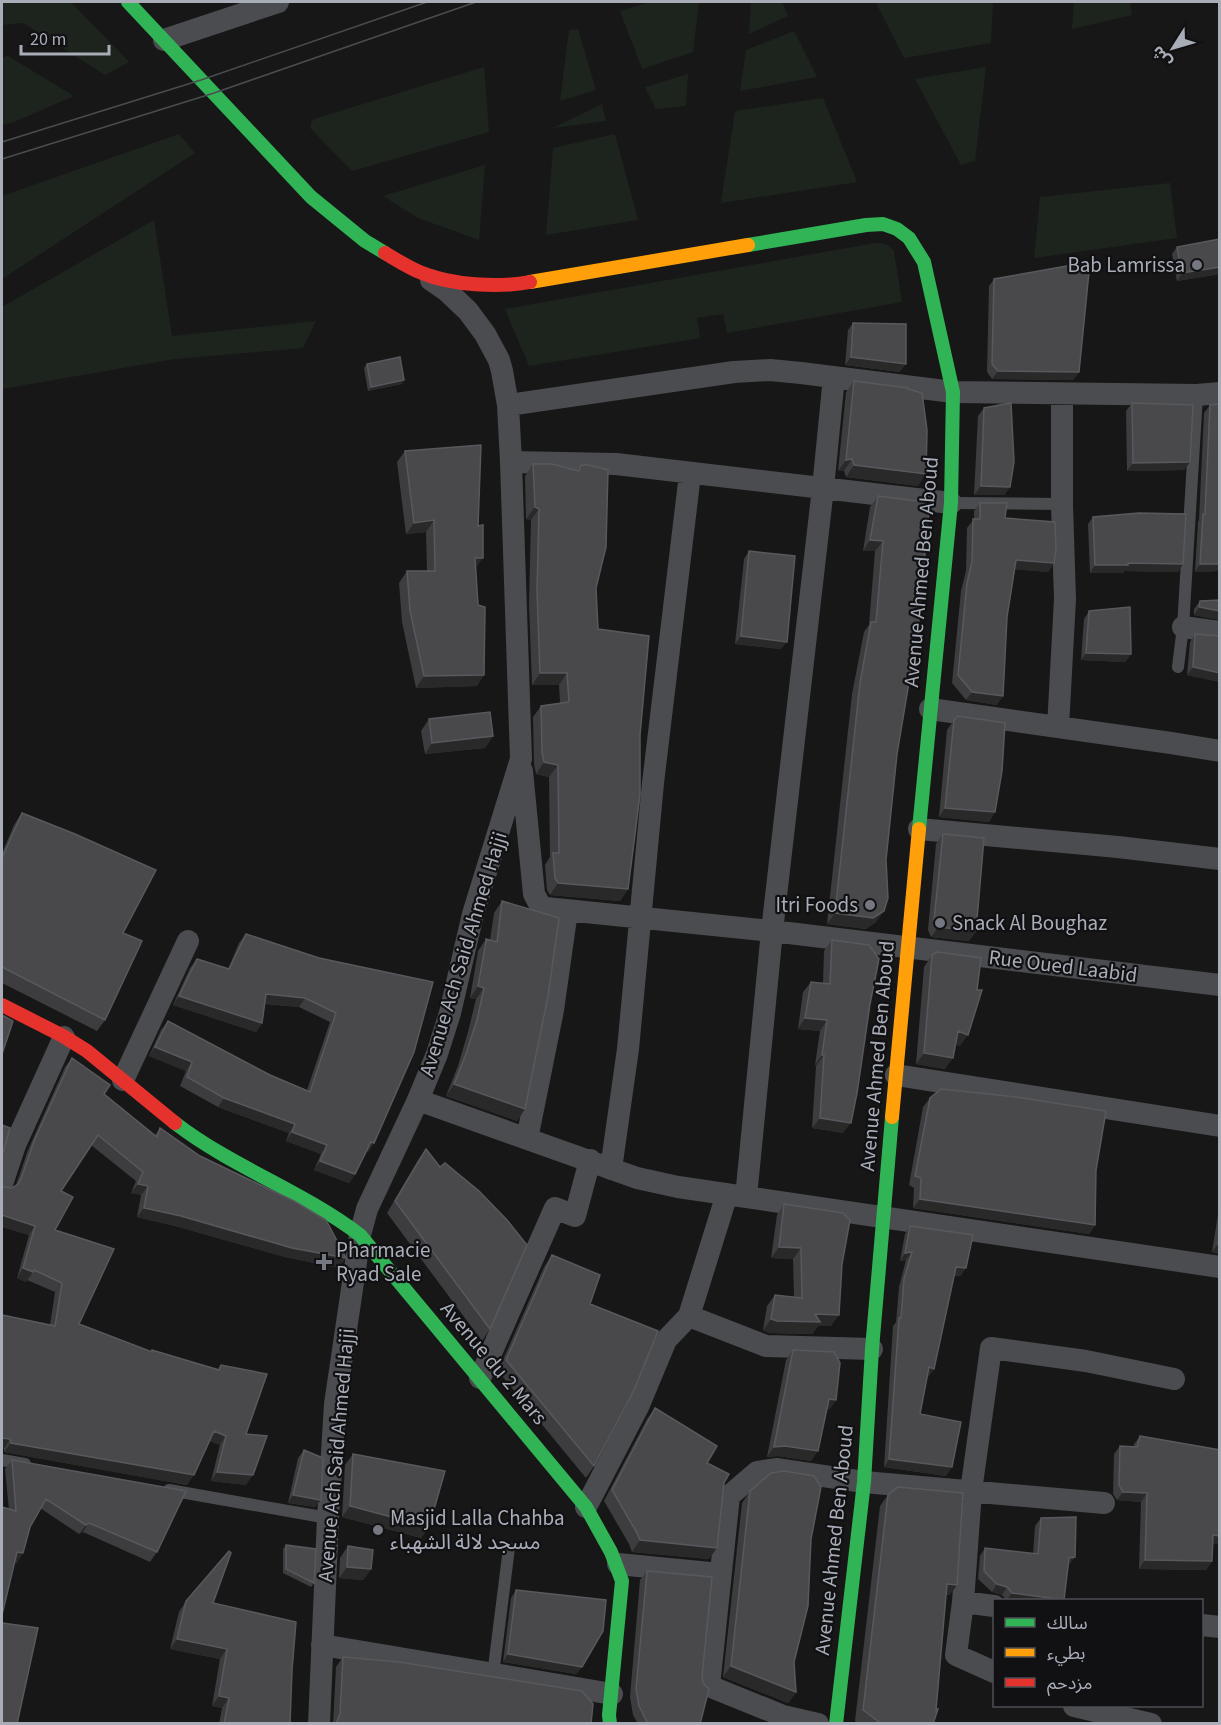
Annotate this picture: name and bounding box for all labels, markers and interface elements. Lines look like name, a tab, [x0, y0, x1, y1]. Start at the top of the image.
scale bar	[21, 18, 110, 56]
north arrow	[1143, 18, 1203, 78]
text: 20 m	[30, 27, 66, 52]
text: ش	[1146, 41, 1177, 72]
place label: Bab Lamrissa	[1067, 250, 1185, 280]
marker: Bab Lamrissa	[1190, 258, 1204, 272]
street label: Avenue Ahmed Ben Aboud	[896, 455, 946, 689]
street label: Avenue Ach Said Ahmed Hajji	[411, 828, 515, 1080]
place label: Itri Foods	[775, 890, 858, 920]
marker: Itri Foods	[863, 898, 877, 912]
place label: Snack Al Boughaz	[952, 908, 1107, 938]
marker: Snack Al Boughaz	[933, 916, 947, 930]
street label: Avenue Ahmed Ben Aboud	[852, 939, 902, 1173]
street label: Rue Oued Laabid	[987, 942, 1139, 990]
place label: Pharmacie Ryad Sale	[336, 1235, 430, 1289]
marker: Pharmacie Ryad Sale	[317, 1255, 331, 1269]
street label: Avenue du 2 Mars	[433, 1295, 555, 1431]
street label: Avenue Ach Said Ahmed Hajji	[310, 1327, 362, 1583]
street label: Avenue Ahmed Ben Aboud	[807, 1423, 861, 1657]
place label: Masjid Lalla Chahba مسجد لالة الشهباء	[390, 1503, 564, 1557]
marker: Masjid Lalla Chahba مسجد لالة الشهباء	[371, 1523, 385, 1537]
legend	[993, 1599, 1203, 1707]
text: سالك	[1047, 1611, 1088, 1636]
text: بطيء	[1047, 1641, 1085, 1666]
text: مزدحم	[1047, 1671, 1092, 1696]

